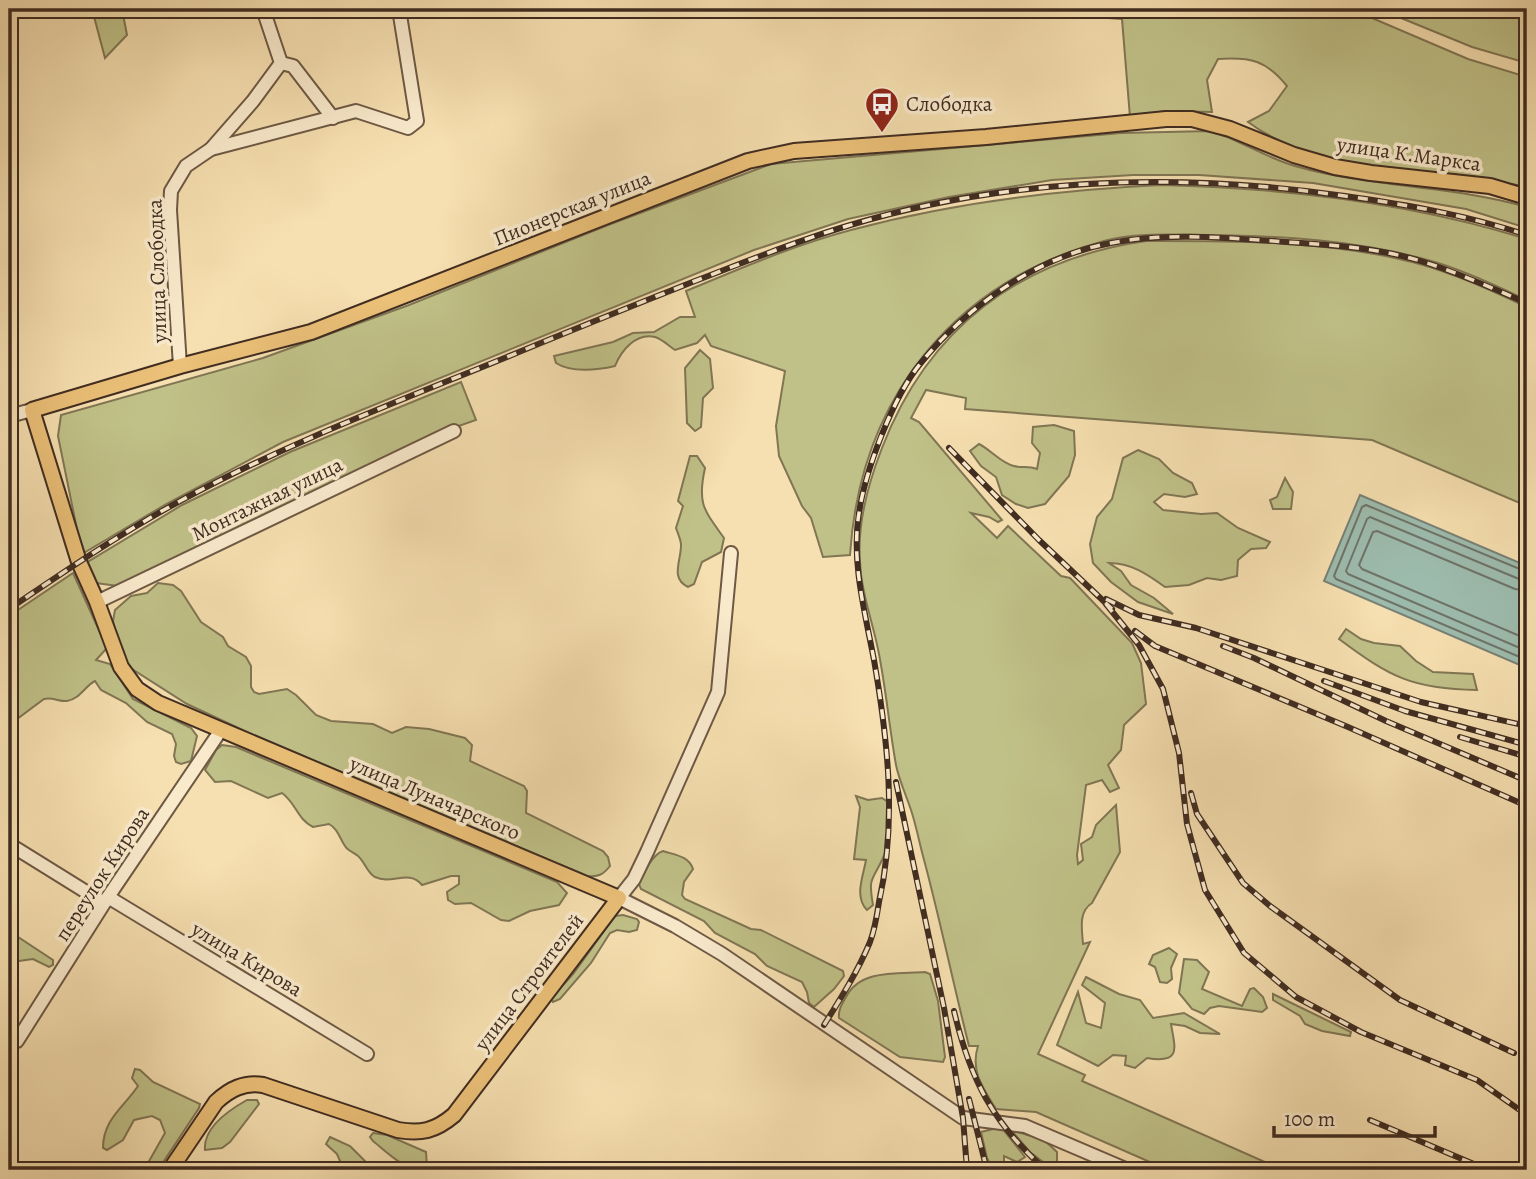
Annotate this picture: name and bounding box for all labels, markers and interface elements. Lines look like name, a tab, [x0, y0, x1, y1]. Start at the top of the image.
bus stop icon: Слободка	[863, 85, 901, 134]
place label: Слободка	[906, 90, 993, 118]
street label: улица К.Маркса	[1334, 130, 1483, 178]
street label: Пионерская улица	[489, 164, 655, 252]
street label: улица Слободка	[140, 198, 174, 344]
street label: Монтажная улица	[187, 450, 347, 548]
street label: улица Луначарского	[345, 749, 525, 847]
street label: переулок Кирова	[48, 801, 156, 947]
street label: улица Строителей	[467, 908, 590, 1057]
street label: улица Кирова	[185, 914, 308, 1003]
scale bar	[1274, 1095, 1434, 1139]
text: 100 m	[1284, 1105, 1335, 1133]

